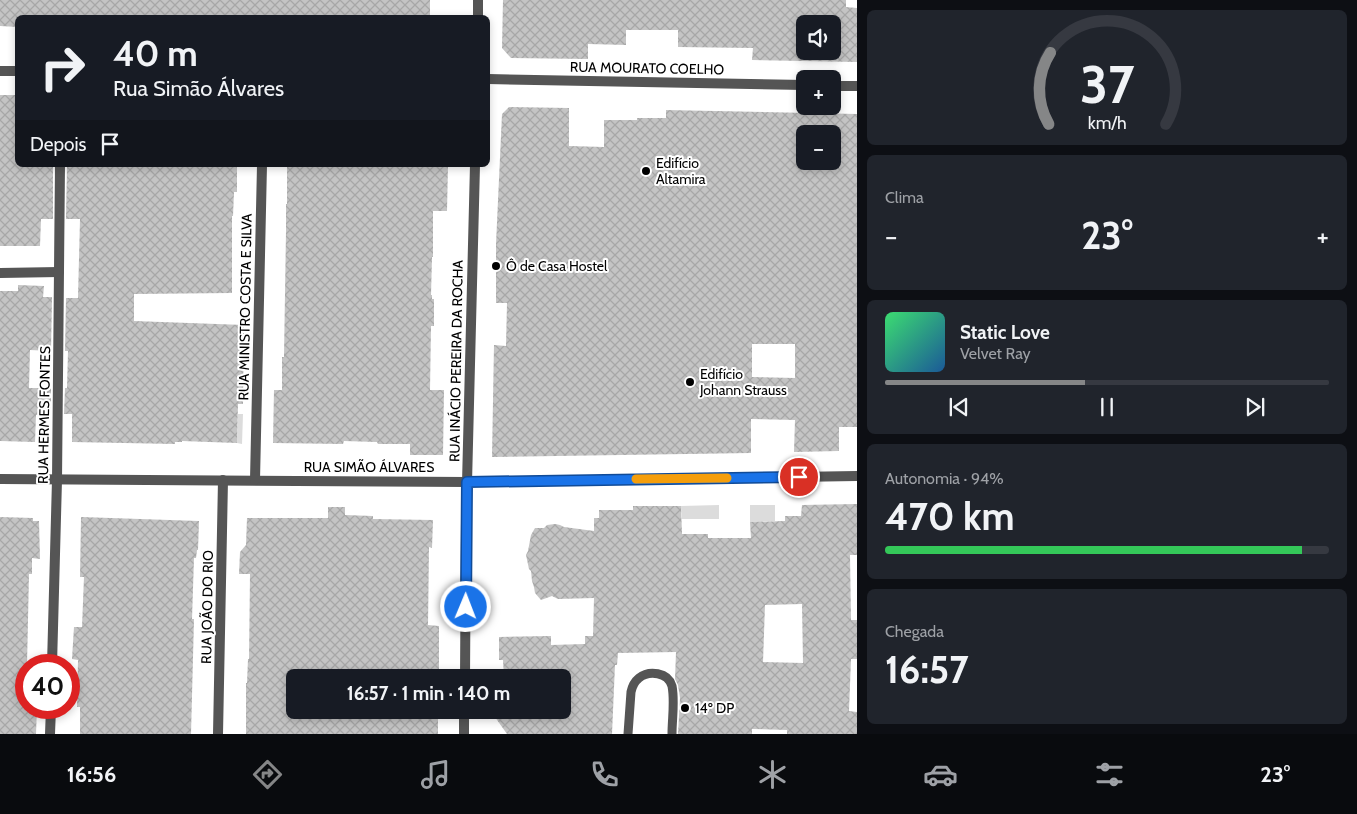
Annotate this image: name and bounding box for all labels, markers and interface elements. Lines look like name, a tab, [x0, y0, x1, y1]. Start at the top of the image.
map controls	[796, 15, 841, 170]
button: sound	[796, 15, 841, 60]
text: 40 m	[113, 32, 198, 75]
icon: right	[30, 35, 95, 100]
text: 37	[1080, 53, 1135, 116]
street label: RUA MOURATO COELHO	[570, 58, 725, 78]
button: +	[796, 70, 841, 115]
text: Rua Simão Álvares	[113, 75, 284, 102]
text: km/h	[1087, 112, 1127, 133]
button: −	[796, 125, 841, 170]
icon: arrive	[96, 130, 124, 158]
text: Depois	[30, 133, 86, 156]
place label: Edifício Altamira	[656, 154, 706, 188]
marker: Edifício Altamira	[640, 165, 652, 177]
text: Clima	[885, 188, 924, 207]
text: 23°	[1081, 212, 1133, 259]
street label: RUA MINISTRO COSTA E SILVA	[234, 213, 256, 401]
text: −	[885, 219, 897, 253]
text: +	[1317, 219, 1329, 253]
place label: Ô de Casa Hostel	[506, 257, 608, 275]
street label: RUA INÁCIO PEREIRA DA ROCHA	[445, 259, 467, 462]
marker: Ô de Casa Hostel	[490, 260, 502, 272]
text: Static Love	[960, 321, 1050, 344]
text: Velvet Ray	[960, 344, 1031, 363]
street label: RUA HERMES FONTES	[34, 346, 54, 484]
place label: Edifício Johann Strauss	[699, 365, 787, 399]
marker: Edifício Johann Strauss	[684, 376, 696, 388]
icon: previous	[945, 393, 973, 421]
icon: pause	[1093, 393, 1121, 421]
icon: next	[1241, 393, 1269, 421]
pin	[778, 456, 820, 498]
street label: RUA SIMÃO ÁLVARES	[304, 458, 434, 476]
icon: arrive	[785, 463, 813, 491]
text: Autonomia · 94%	[885, 469, 1004, 488]
text: 470 km	[885, 493, 1014, 540]
street label: RUA JOÃO DO RIO	[197, 550, 217, 664]
position arrow	[439, 580, 491, 632]
text: Chegada	[885, 622, 944, 641]
text: 16:57	[885, 646, 969, 693]
speed limit sign: 40	[15, 654, 80, 719]
text: 16:57 · 1 min · 140 m	[347, 682, 510, 705]
place label: 14º DP	[695, 699, 734, 717]
marker: 14º DP	[679, 702, 691, 714]
icon: directions	[250, 757, 285, 792]
icon: music	[418, 757, 453, 792]
icon: phone	[587, 757, 622, 792]
icon: climate	[755, 757, 790, 792]
icon: car	[923, 757, 958, 792]
icon: filters	[1092, 757, 1127, 792]
text: 16:56	[67, 761, 116, 788]
text: 23°	[1260, 761, 1290, 788]

